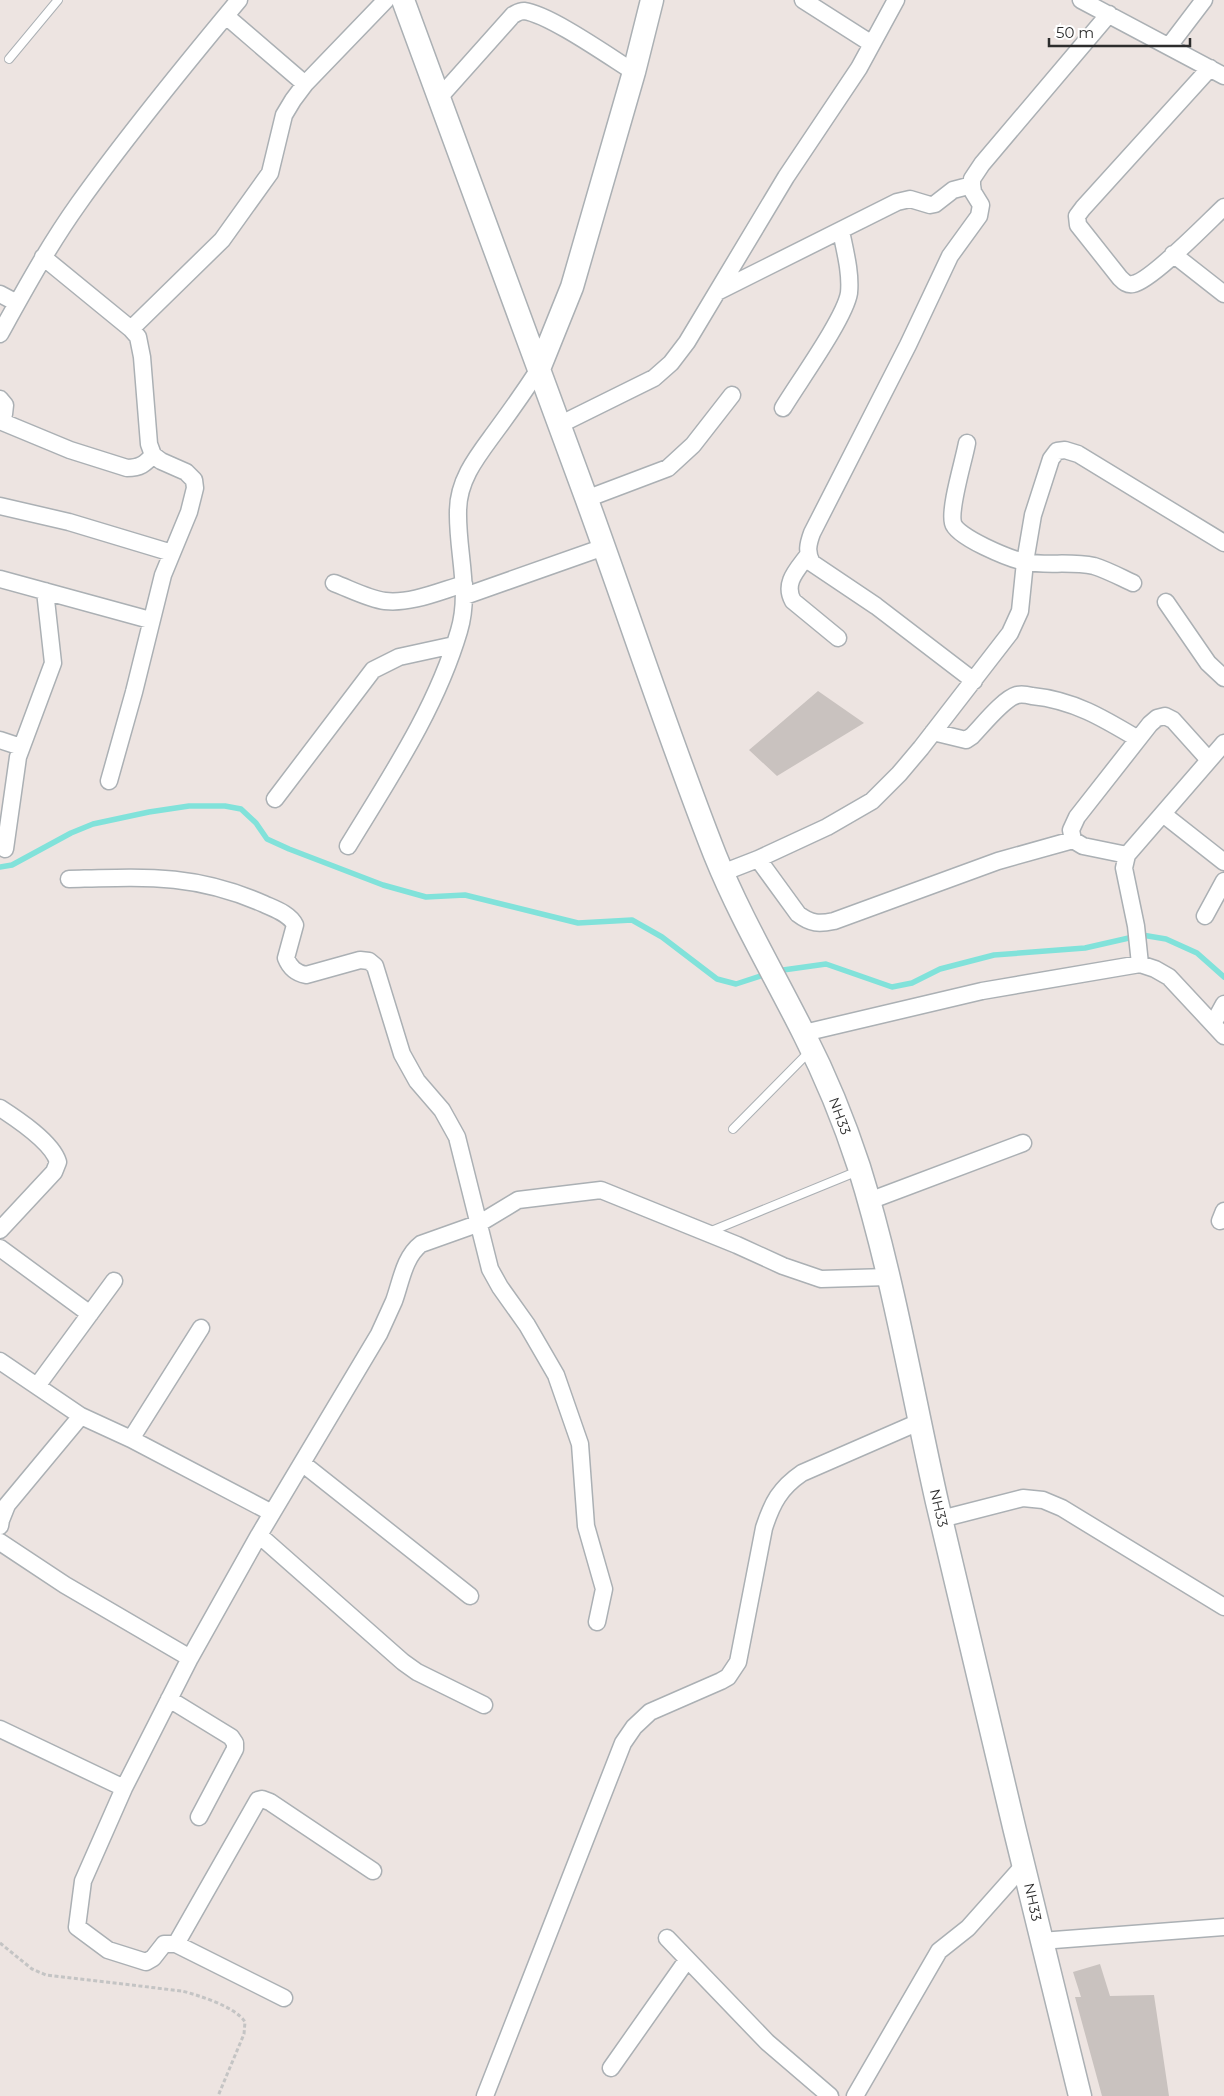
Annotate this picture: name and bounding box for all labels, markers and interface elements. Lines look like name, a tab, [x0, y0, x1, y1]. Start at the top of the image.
scale bar	[1049, 15, 1190, 47]
text: 50 m	[1056, 23, 1094, 42]
street label: NH33	[825, 1095, 855, 1137]
street label: NH33	[926, 1487, 952, 1529]
street label: NH33	[1020, 1881, 1046, 1923]

